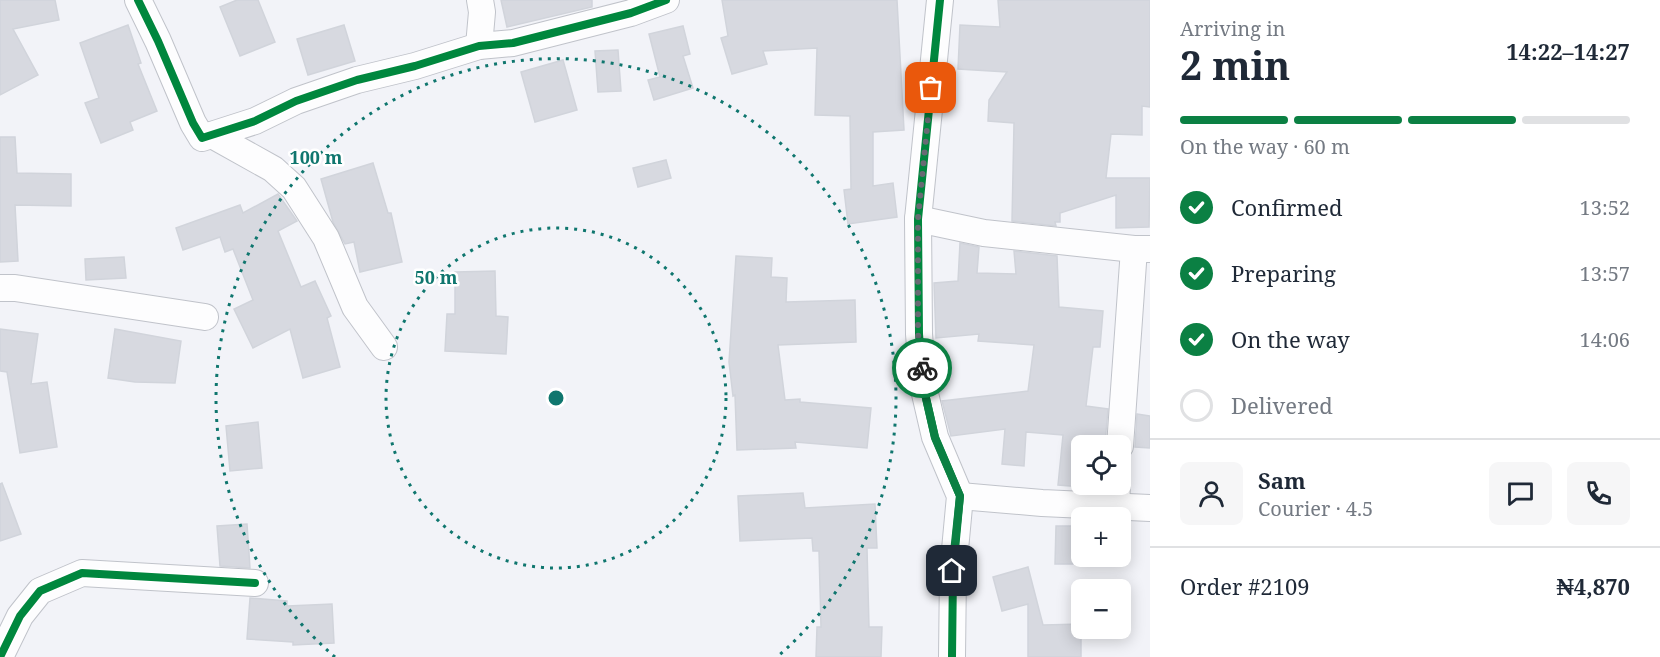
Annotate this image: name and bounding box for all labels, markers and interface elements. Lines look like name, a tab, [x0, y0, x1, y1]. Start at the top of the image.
text: Arriving in	[1180, 15, 1285, 42]
text: 14:22–14:27	[1506, 36, 1630, 66]
text: 2 min	[1180, 38, 1290, 91]
pin	[905, 62, 956, 113]
icon: bag	[914, 71, 947, 104]
text: On the way · 60 m	[1180, 133, 1350, 160]
text: 100 m	[290, 145, 343, 169]
icon: check	[1180, 191, 1213, 224]
text: Confirmed	[1231, 192, 1342, 222]
text: 13:52	[1580, 194, 1630, 221]
icon: check	[1180, 257, 1213, 290]
text: Preparing	[1231, 258, 1336, 288]
text: 13:57	[1580, 260, 1630, 287]
text: 50 m	[415, 265, 458, 289]
icon: check	[1180, 323, 1213, 356]
text: On the way	[1231, 324, 1350, 354]
text: 14:06	[1580, 326, 1630, 353]
courier	[892, 338, 952, 398]
icon: bike	[906, 352, 939, 385]
centre of rings	[546, 388, 566, 408]
text: Delivered	[1231, 390, 1333, 420]
map controls	[1071, 435, 1131, 639]
button: locate	[1071, 435, 1131, 495]
button: person	[1180, 462, 1243, 525]
button: chat	[1489, 462, 1552, 525]
button: phone	[1567, 462, 1630, 525]
text: Sam	[1258, 465, 1306, 495]
text: Courier · 4.5	[1258, 495, 1373, 522]
button: +	[1071, 507, 1131, 567]
pin	[926, 545, 977, 596]
icon: home	[935, 554, 968, 587]
text: Order #2109	[1180, 571, 1310, 601]
text: ₦4,870	[1556, 571, 1630, 601]
button: −	[1071, 579, 1131, 639]

